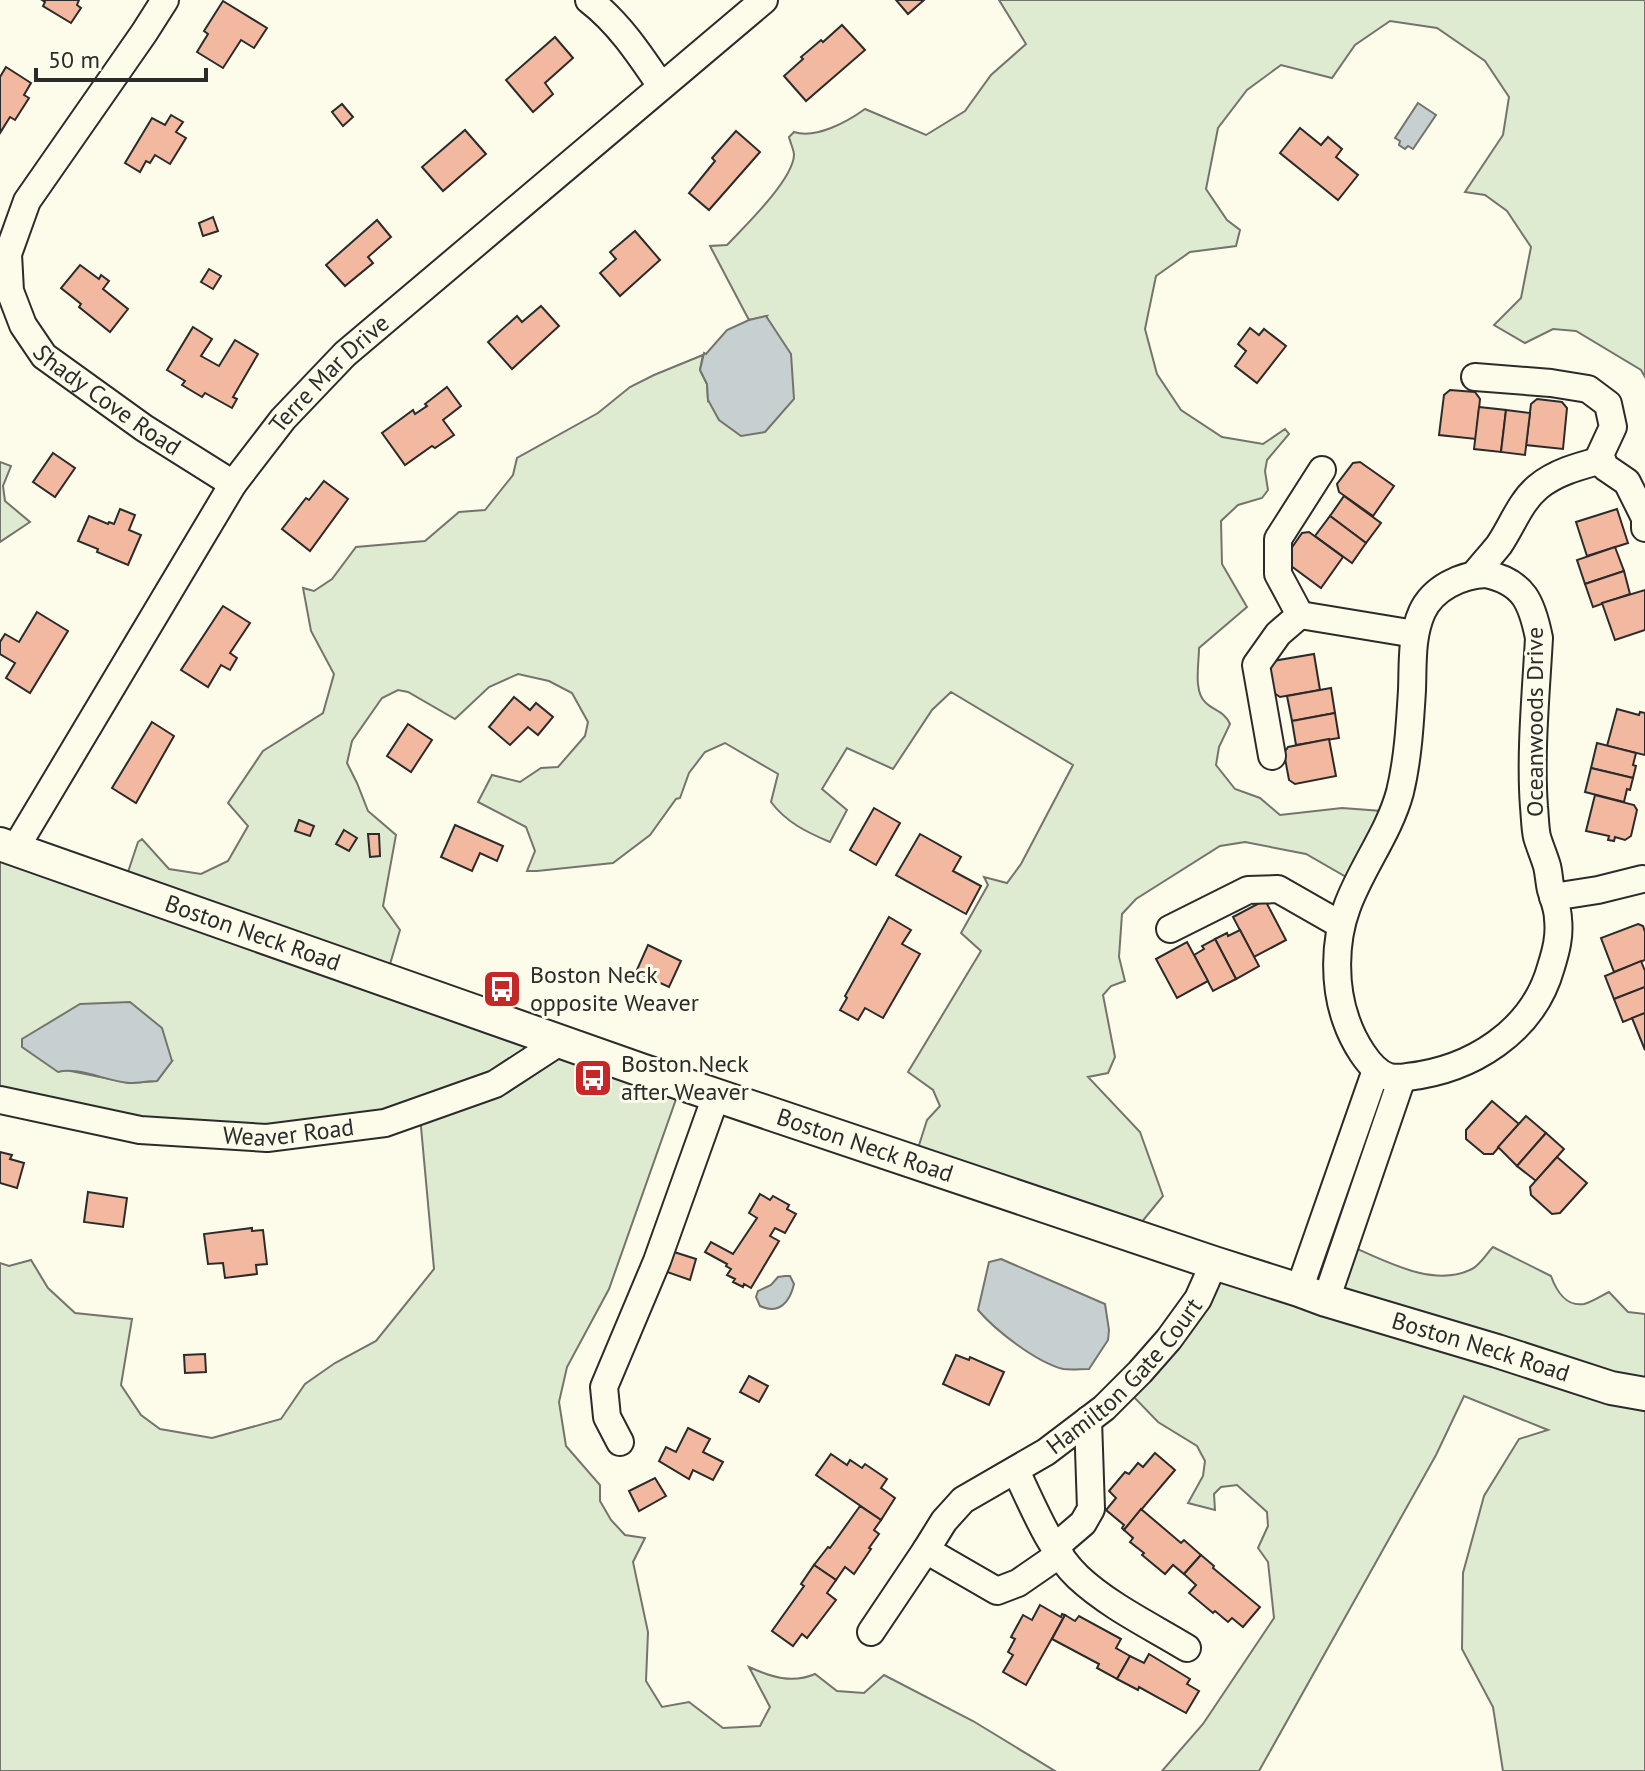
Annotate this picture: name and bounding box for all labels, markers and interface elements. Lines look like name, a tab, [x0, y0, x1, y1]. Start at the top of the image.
scale bar	[36, 32, 206, 82]
text: 50 m	[48, 44, 100, 75]
street label: Terre Mar Drive	[262, 307, 395, 439]
street label: Shady Cove Road	[26, 339, 187, 462]
street label: Oceanwoods Drive	[1519, 627, 1550, 817]
street label: Boston Neck Road	[161, 887, 345, 978]
place label: Boston Neck opposite Weaver	[530, 959, 699, 1018]
bus stop icon: Boston Neck opposite Weaver	[481, 968, 523, 1010]
place label: Boston Neck after Weaver	[621, 1048, 749, 1107]
bus stop icon: Boston Neck after Weaver	[572, 1057, 614, 1099]
street label: Boston Neck Road	[773, 1101, 957, 1189]
street label: Weaver Road	[222, 1111, 356, 1153]
street label: Hamilton Gate Court	[1040, 1291, 1209, 1461]
street label: Boston Neck Road	[1388, 1305, 1574, 1389]

